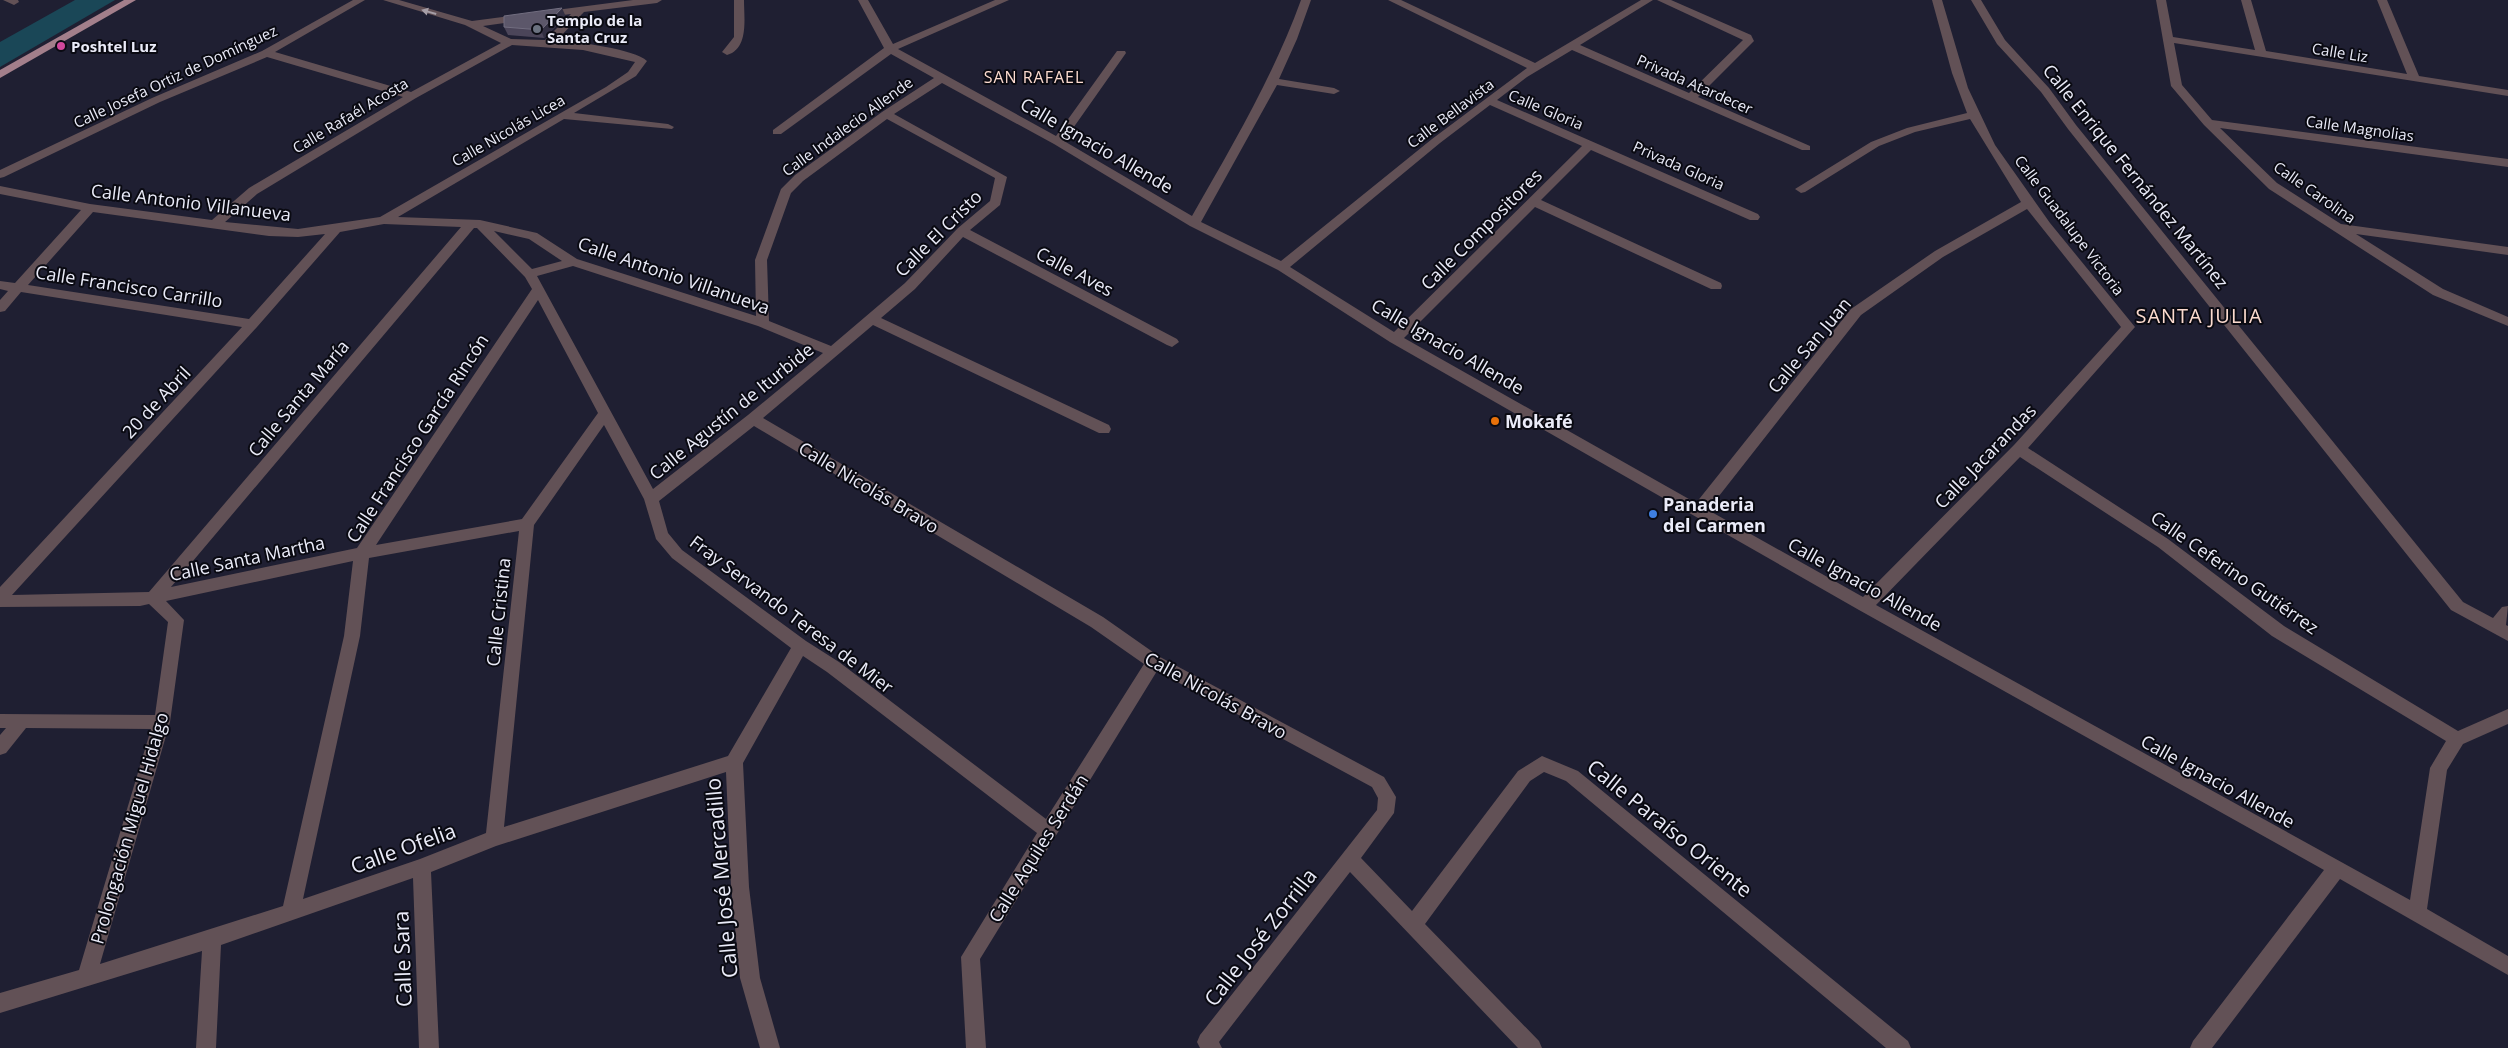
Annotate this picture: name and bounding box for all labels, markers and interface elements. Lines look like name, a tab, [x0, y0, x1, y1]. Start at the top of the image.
one-way arrow	[422, 7, 437, 15]
place label: Templo de la Santa Cruz	[547, 10, 642, 47]
street label: Calle Josefa Ortiz de Domínguez	[70, 20, 280, 132]
marker: Templo de la Santa Cruz	[531, 23, 543, 35]
place label: Poshtel Luz	[71, 36, 157, 56]
street label: Calle Liz	[2311, 38, 2369, 66]
marker: Poshtel Luz	[55, 40, 67, 52]
street label: Privada Atardecer	[1634, 49, 1756, 119]
street label: Calle Enrique Fernández Martínez	[2038, 59, 2234, 293]
district label: SAN RAFAEL	[984, 66, 1084, 88]
street label: Calle Indalecio Allende	[778, 72, 916, 180]
street label: Calle Rafaél Acosta	[289, 73, 411, 157]
street label: Calle Bellavista	[1403, 74, 1497, 152]
street label: Calle Gloria	[1505, 84, 1587, 134]
street label: Calle Nicolás Licea	[448, 89, 568, 171]
street label: Calle Ignacio Allende	[1016, 91, 1178, 199]
street label: Calle Magnolias	[2305, 111, 2415, 145]
street label: Privada Gloria	[1630, 136, 1728, 194]
street label: Calle Guadalupe Victoria	[2011, 151, 2129, 299]
street label: Calle Carolina	[2270, 156, 2360, 228]
street label: Calle Compositores	[1415, 163, 1547, 295]
street label: Calle Antonio Villanueva	[90, 178, 292, 226]
street label: Calle El Cristo	[889, 184, 987, 282]
street label: Calle Antonio Villanueva	[575, 231, 773, 319]
street label: Calle Aves	[1032, 241, 1118, 301]
street label: Calle Francisco Carrillo	[34, 259, 224, 313]
street label: Calle Ignacio Allende	[1367, 292, 1529, 400]
street label: Calle San Juan	[1762, 292, 1856, 398]
district label: SANTA JULIA	[2135, 302, 2263, 329]
street label: Calle Francisco García Rincón	[340, 329, 494, 547]
street label: Calle Santa María	[242, 335, 354, 461]
street label: Calle Agustín de Iturbide	[644, 337, 818, 485]
street label: 20 de Abril	[117, 361, 195, 443]
street label: Calle Jacarandas	[1929, 399, 2041, 513]
place label: Mokafé	[1505, 409, 1573, 433]
marker: Mokafé	[1489, 415, 1501, 427]
street label: Calle Nicolás Bravo	[795, 436, 943, 538]
place label: Panaderia del Carmen	[1663, 492, 1766, 537]
street label: Calle Ceferino Gutiérrez	[2146, 505, 2324, 639]
marker: Panaderia del Carmen	[1647, 508, 1659, 520]
street label: Fray Servando Teresa de Mier	[685, 529, 899, 699]
street label: Calle Santa Martha	[167, 530, 327, 586]
street label: Calle Ignacio Allende	[1784, 532, 1946, 636]
street label: Calle Cristina	[480, 557, 516, 667]
street label: Calle Nicolás Bravo	[1140, 646, 1292, 744]
street label: Prolongación Miguel Hidalgo	[84, 709, 174, 947]
street label: Calle Ignacio Allende	[2137, 729, 2299, 833]
street label: Calle Paraíso Oriente	[1582, 753, 1758, 903]
street label: Calle Aquiles Serdán	[983, 769, 1093, 927]
street label: Calle José Mercadillo	[698, 777, 744, 979]
street label: Calle Ofelia	[346, 816, 460, 880]
street label: Calle José Zorrilla	[1197, 862, 1323, 1012]
street label: Calle Sara	[386, 910, 418, 1008]

